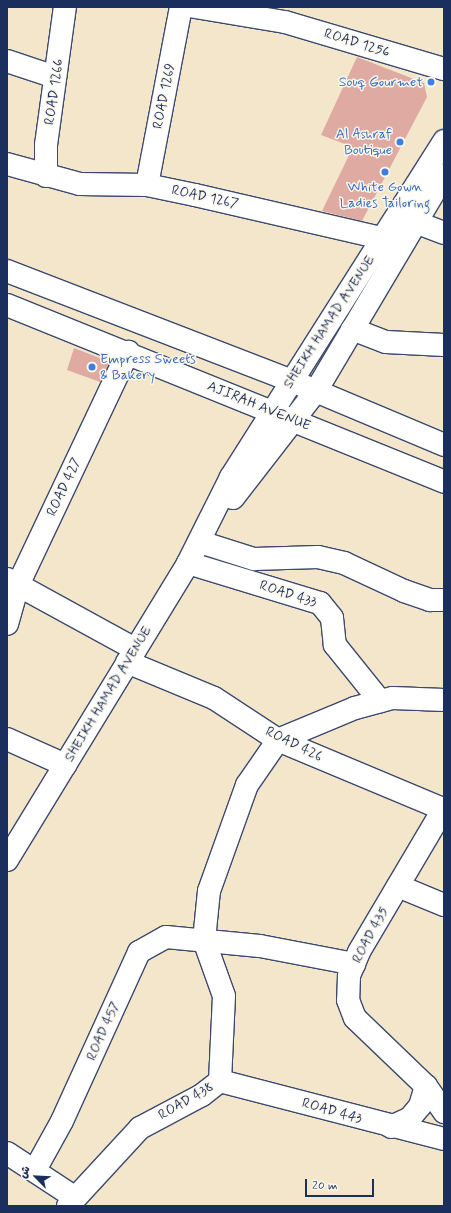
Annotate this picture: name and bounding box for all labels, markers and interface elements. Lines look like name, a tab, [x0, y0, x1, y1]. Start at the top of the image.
street label: ROAD 1256	[322, 25, 392, 61]
street label: ROAD 1266	[41, 58, 67, 126]
street label: ROAD 1269	[149, 62, 179, 130]
place label: Souq Gourmet	[337, 74, 423, 90]
marker: Souq Gourmet	[426, 77, 436, 87]
place label: Al Ashraf Boutique	[335, 126, 392, 158]
marker: Al Ashraf Boutique	[395, 137, 405, 147]
marker: White Gown Ladies Tailoring	[380, 167, 390, 177]
place label: White Gown Ladies Tailoring	[340, 179, 430, 212]
street label: ROAD 1267	[170, 182, 240, 212]
street label: SHEIKH HAMAD AVENUE	[278, 250, 380, 394]
place label: Empress Sweets & Bakery	[100, 351, 197, 384]
marker: Empress Sweets & Bakery	[87, 362, 97, 372]
street label: AJIRAH AVENUE	[205, 378, 313, 434]
street label: ROAD 427	[43, 455, 85, 519]
street label: ROAD 433	[257, 577, 319, 611]
street label: SHEIKH HAMAD AVENUE	[59, 620, 157, 768]
street label: ROAD 426	[263, 723, 325, 765]
street label: ROAD 435	[348, 904, 392, 966]
street label: ROAD 457	[83, 999, 123, 1063]
street label: ROAD 438	[155, 1078, 217, 1124]
street label: ROAD 443	[300, 1094, 364, 1128]
north arrow	[16, 1157, 56, 1197]
text: ش	[16, 1164, 34, 1181]
scale bar	[307, 1171, 376, 1197]
text: 20 m	[312, 1178, 338, 1194]

